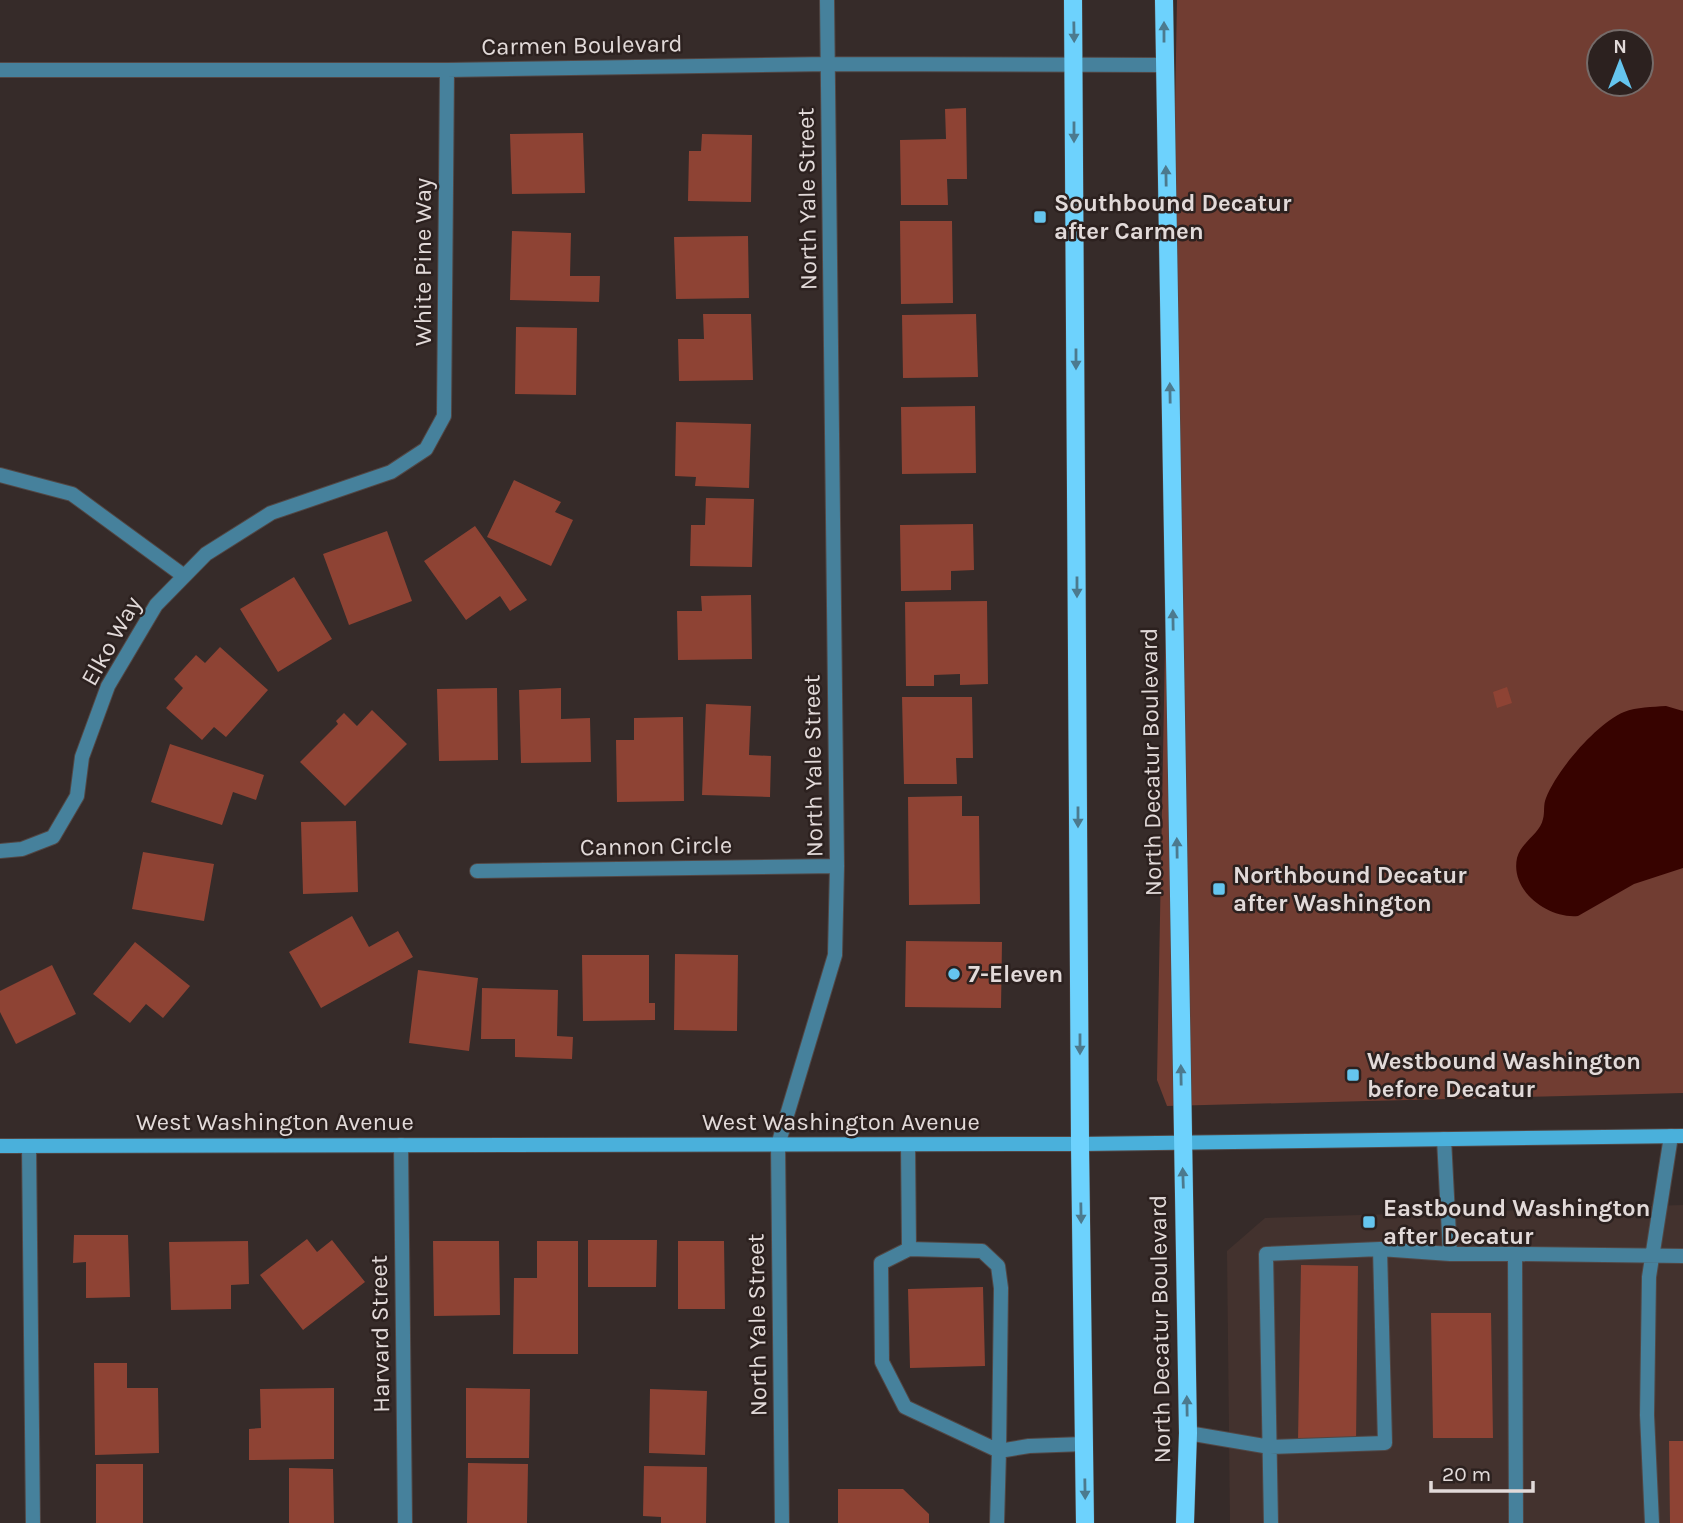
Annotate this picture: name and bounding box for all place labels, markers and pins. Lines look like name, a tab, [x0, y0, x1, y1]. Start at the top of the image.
place label: Southbound Decatur after Carmen	[1054, 189, 1292, 245]
marker: Southbound Decatur after Carmen	[1032, 209, 1048, 225]
place label: Northbound Decatur after Washington	[1233, 861, 1467, 917]
marker: Northbound Decatur after Washington	[1211, 881, 1227, 897]
place label: 7-Eleven	[968, 960, 1063, 988]
marker: 7-Eleven	[946, 966, 962, 982]
place label: Westbound Washington before Decatur	[1367, 1047, 1641, 1103]
marker: Westbound Washington before Decatur	[1345, 1067, 1361, 1083]
place label: Eastbound Washington after Decatur	[1383, 1194, 1651, 1250]
marker: Eastbound Washington after Decatur	[1361, 1214, 1377, 1230]

